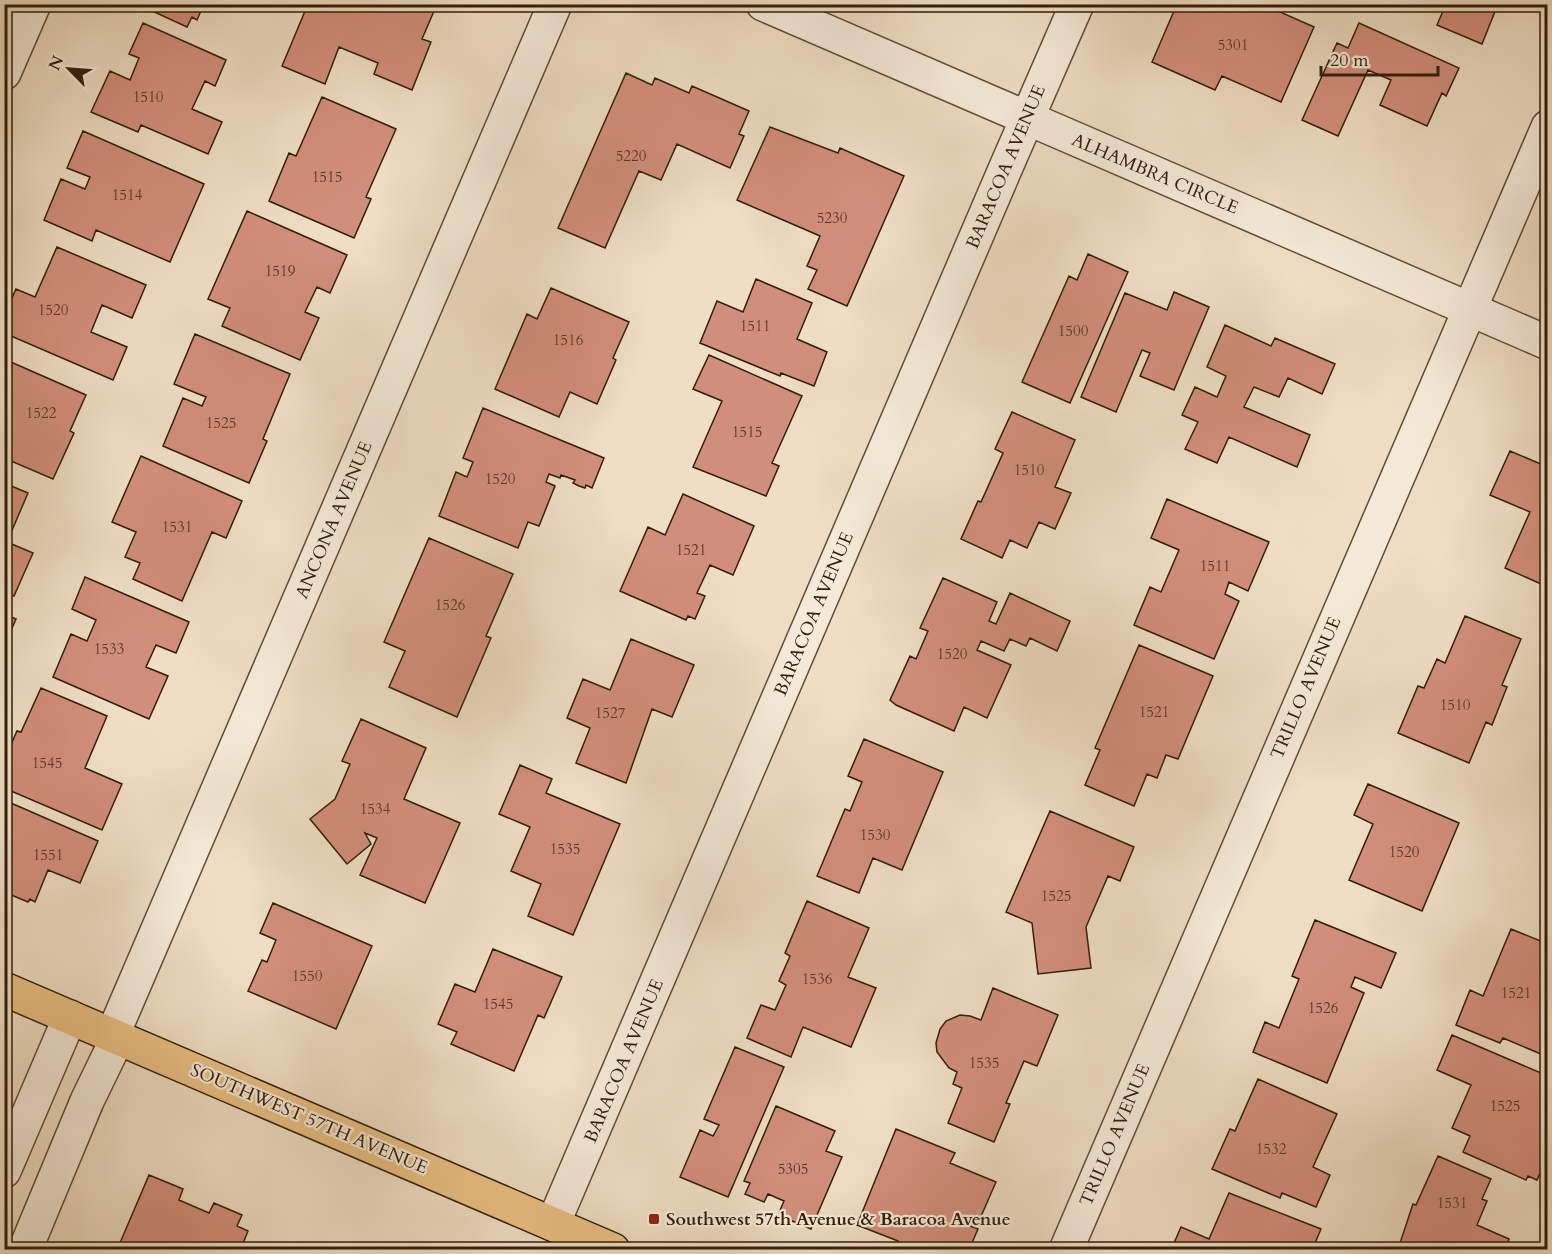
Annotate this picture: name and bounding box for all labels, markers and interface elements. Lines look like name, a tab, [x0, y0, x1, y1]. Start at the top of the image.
house number: 5301	[1218, 35, 1248, 55]
north arrow	[39, 39, 99, 99]
scale bar	[1321, 39, 1438, 77]
text: 20 m	[1330, 48, 1369, 73]
text: N	[43, 52, 69, 74]
street label: BARACOA AVENUE	[960, 81, 1052, 253]
house number: 1510	[133, 87, 164, 107]
street label: ALHAMBRA CIRCLE	[1068, 128, 1242, 220]
house number: 5220	[616, 146, 647, 166]
house number: 1515	[312, 167, 342, 187]
house number: 1514	[112, 185, 143, 205]
house number: 5230	[817, 208, 848, 228]
house number: 1519	[265, 261, 296, 281]
house number: 1520	[38, 300, 69, 320]
house number: 1511	[740, 316, 770, 336]
house number: 1500	[1058, 321, 1089, 341]
house number: 1516	[553, 330, 584, 350]
house number: 1522	[26, 403, 57, 423]
house number: 1525	[206, 413, 236, 433]
house number: 1515	[732, 422, 762, 442]
street label: ANCONA AVENUE	[290, 437, 378, 603]
house number: 1510	[1014, 460, 1045, 480]
house number: 1520	[485, 469, 516, 489]
house number: 1531	[162, 517, 192, 537]
street label: BARACOA AVENUE	[768, 528, 860, 700]
house number: 1521	[676, 540, 706, 560]
house number: 1511	[1200, 556, 1230, 576]
house number: 1526	[435, 595, 466, 615]
street label: TRILLO AVENUE	[1265, 613, 1347, 763]
house number: 1533	[94, 639, 124, 659]
house number: 1520	[937, 644, 968, 664]
house number: 1510	[1440, 695, 1471, 715]
house number: 1521	[1139, 702, 1169, 722]
house number: 1527	[595, 703, 626, 723]
house number: 1545	[32, 753, 62, 773]
house number: 1534	[360, 799, 391, 819]
house number: 1530	[860, 825, 891, 845]
house number: 1535	[550, 839, 580, 859]
house number: 1520	[1389, 842, 1420, 862]
house number: 1551	[33, 845, 63, 865]
house number: 1525	[1041, 886, 1071, 906]
house number: 1550	[292, 966, 323, 986]
house number: 1536	[802, 969, 833, 989]
street label: BARACOA AVENUE	[578, 975, 670, 1147]
house number: 1521	[1501, 983, 1531, 1003]
house number: 1545	[483, 994, 513, 1014]
house number: 1526	[1308, 998, 1339, 1018]
house number: 1535	[969, 1053, 999, 1073]
street label: SOUTHWEST 57TH AVENUE	[187, 1058, 431, 1180]
street label: TRILLO AVENUE	[1074, 1060, 1156, 1210]
house number: 1525	[1490, 1096, 1520, 1116]
house number: 1532	[1256, 1139, 1287, 1159]
house number: 5305	[778, 1159, 808, 1179]
house number: 1531	[1437, 1193, 1467, 1213]
place label: Southwest 57th Avenue & Baracoa Avenue	[666, 1207, 1011, 1232]
marker: Southwest 57th Avenue & Baracoa Avenue	[647, 1212, 661, 1226]

